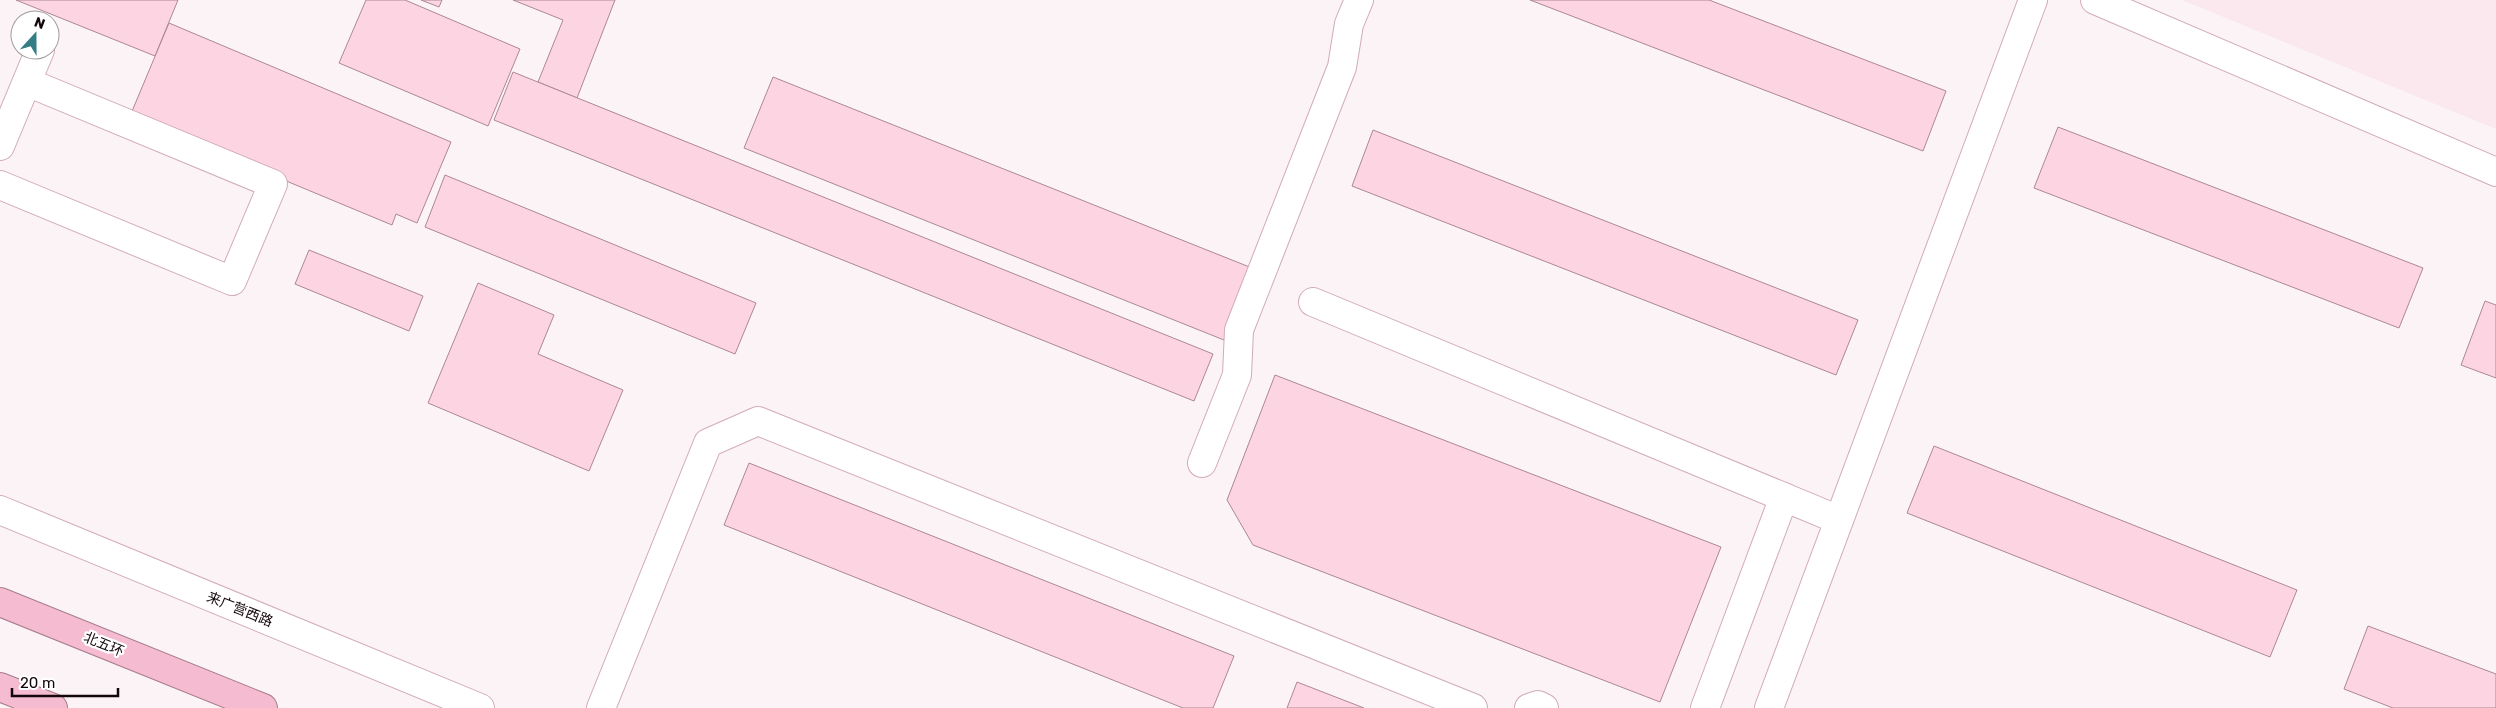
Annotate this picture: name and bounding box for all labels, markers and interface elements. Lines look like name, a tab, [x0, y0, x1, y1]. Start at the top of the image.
north arrow	[10, 10, 60, 60]
text: N	[32, 14, 47, 33]
street label: 来广营西路	[204, 588, 275, 630]
street label: 北五环	[81, 629, 126, 660]
scale bar	[12, 666, 119, 698]
text: 20 m	[20, 674, 55, 692]

